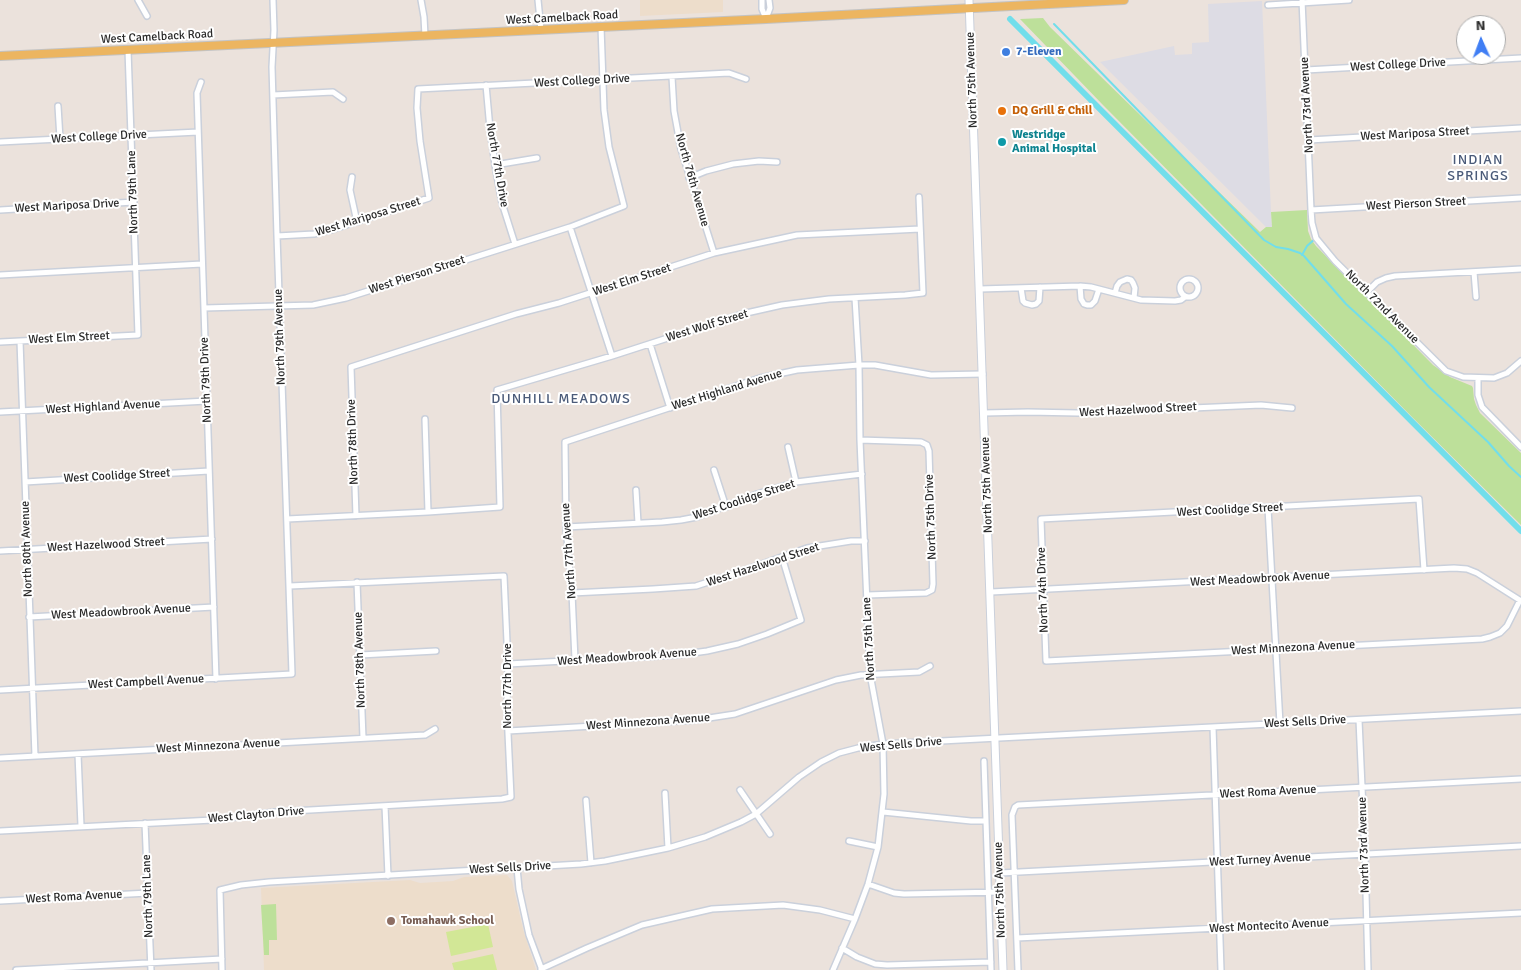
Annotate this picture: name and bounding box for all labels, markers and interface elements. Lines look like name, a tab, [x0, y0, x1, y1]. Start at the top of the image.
street label: West Camelback Road	[505, 8, 619, 28]
north arrow	[1456, 15, 1506, 65]
text: N	[1475, 17, 1486, 34]
street label: West Camelback Road	[100, 27, 214, 47]
street label: North 75th Avenue	[963, 32, 981, 128]
place label: 7-Eleven	[1016, 45, 1062, 59]
marker: 7-Eleven	[1000, 46, 1012, 58]
street label: West College Drive	[1350, 55, 1446, 75]
street label: North 73rd Avenue	[1297, 57, 1317, 153]
street label: West College Drive	[534, 71, 630, 91]
place label: DQ Grill & Chill	[1012, 104, 1092, 118]
marker: DQ Grill & Chill	[996, 105, 1008, 117]
street label: North 77th Drive	[482, 122, 512, 208]
street label: West Mariposa Street	[1360, 124, 1470, 144]
street label: West College Drive	[51, 127, 147, 147]
place label: Westridge Animal Hospital	[1012, 128, 1096, 156]
street label: North 76th Avenue	[672, 132, 712, 228]
marker: Westridge Animal Hospital	[996, 136, 1008, 148]
street label: North 79th Lane	[124, 150, 142, 234]
district label: INDIAN SPRINGS	[1446, 152, 1510, 184]
street label: West Mariposa Street	[314, 194, 422, 240]
street label: West Pierson Street	[1366, 194, 1466, 214]
street label: West Mariposa Drive	[14, 196, 120, 216]
street label: West Pierson Street	[367, 253, 467, 297]
street label: West Elm Street	[591, 261, 673, 299]
street label: North 72nd Avenue	[1342, 267, 1422, 347]
street label: North 79th Avenue	[271, 289, 289, 385]
street label: West Wolf Street	[664, 307, 750, 345]
street label: West Elm Street	[28, 329, 110, 347]
street label: North 79th Drive	[197, 337, 215, 423]
street label: West Highland Avenue	[670, 366, 784, 414]
district label: DUNHILL MEADOWS	[489, 391, 633, 407]
street label: West Highland Avenue	[45, 397, 161, 417]
street label: North 78th Drive	[344, 399, 362, 485]
street label: West Hazelwood Street	[1079, 400, 1197, 420]
street label: North 75th Avenue	[978, 437, 996, 533]
street label: West Coolidge Street	[63, 466, 171, 486]
street label: North 75th Drive	[922, 474, 940, 560]
street label: West Coolidge Street	[691, 477, 797, 523]
street label: West Coolidge Street	[1176, 500, 1284, 520]
street label: North 80th Avenue	[18, 501, 36, 597]
street label: North 77th Avenue	[558, 502, 580, 600]
street label: West Hazelwood Street	[47, 535, 165, 555]
street label: West Hazelwood Street	[705, 540, 821, 590]
street label: North 74th Drive	[1034, 547, 1052, 633]
street label: West Meadowbrook Avenue	[1190, 568, 1330, 590]
street label: North 75th Lane	[860, 597, 878, 681]
street label: West Meadowbrook Avenue	[51, 601, 191, 623]
street label: North 78th Avenue	[351, 612, 369, 708]
street label: West Minnezona Avenue	[1231, 638, 1355, 658]
street label: North 77th Drive	[501, 643, 515, 729]
street label: West Meadowbrook Avenue	[557, 645, 697, 669]
street label: West Campbell Avenue	[87, 672, 205, 692]
street label: West Minnezona Avenue	[586, 710, 710, 734]
street label: West Sells Drive	[1264, 713, 1346, 731]
street label: West Sells Drive	[859, 734, 943, 756]
street label: West Minnezona Avenue	[156, 736, 280, 756]
street label: West Roma Avenue	[1219, 782, 1317, 802]
street label: North 73rd Avenue	[1355, 797, 1373, 893]
street label: West Clayton Drive	[207, 804, 305, 826]
street label: North 75th Avenue	[991, 842, 1009, 938]
street label: West Turney Avenue	[1209, 850, 1311, 870]
street label: North 79th Lane	[139, 854, 157, 938]
street label: West Sells Drive	[469, 859, 551, 877]
street label: West Roma Avenue	[25, 887, 123, 907]
place label: Tomahawk School	[401, 914, 494, 928]
marker: Tomahawk School	[385, 915, 397, 927]
street label: West Montecito Avenue	[1209, 916, 1329, 936]

